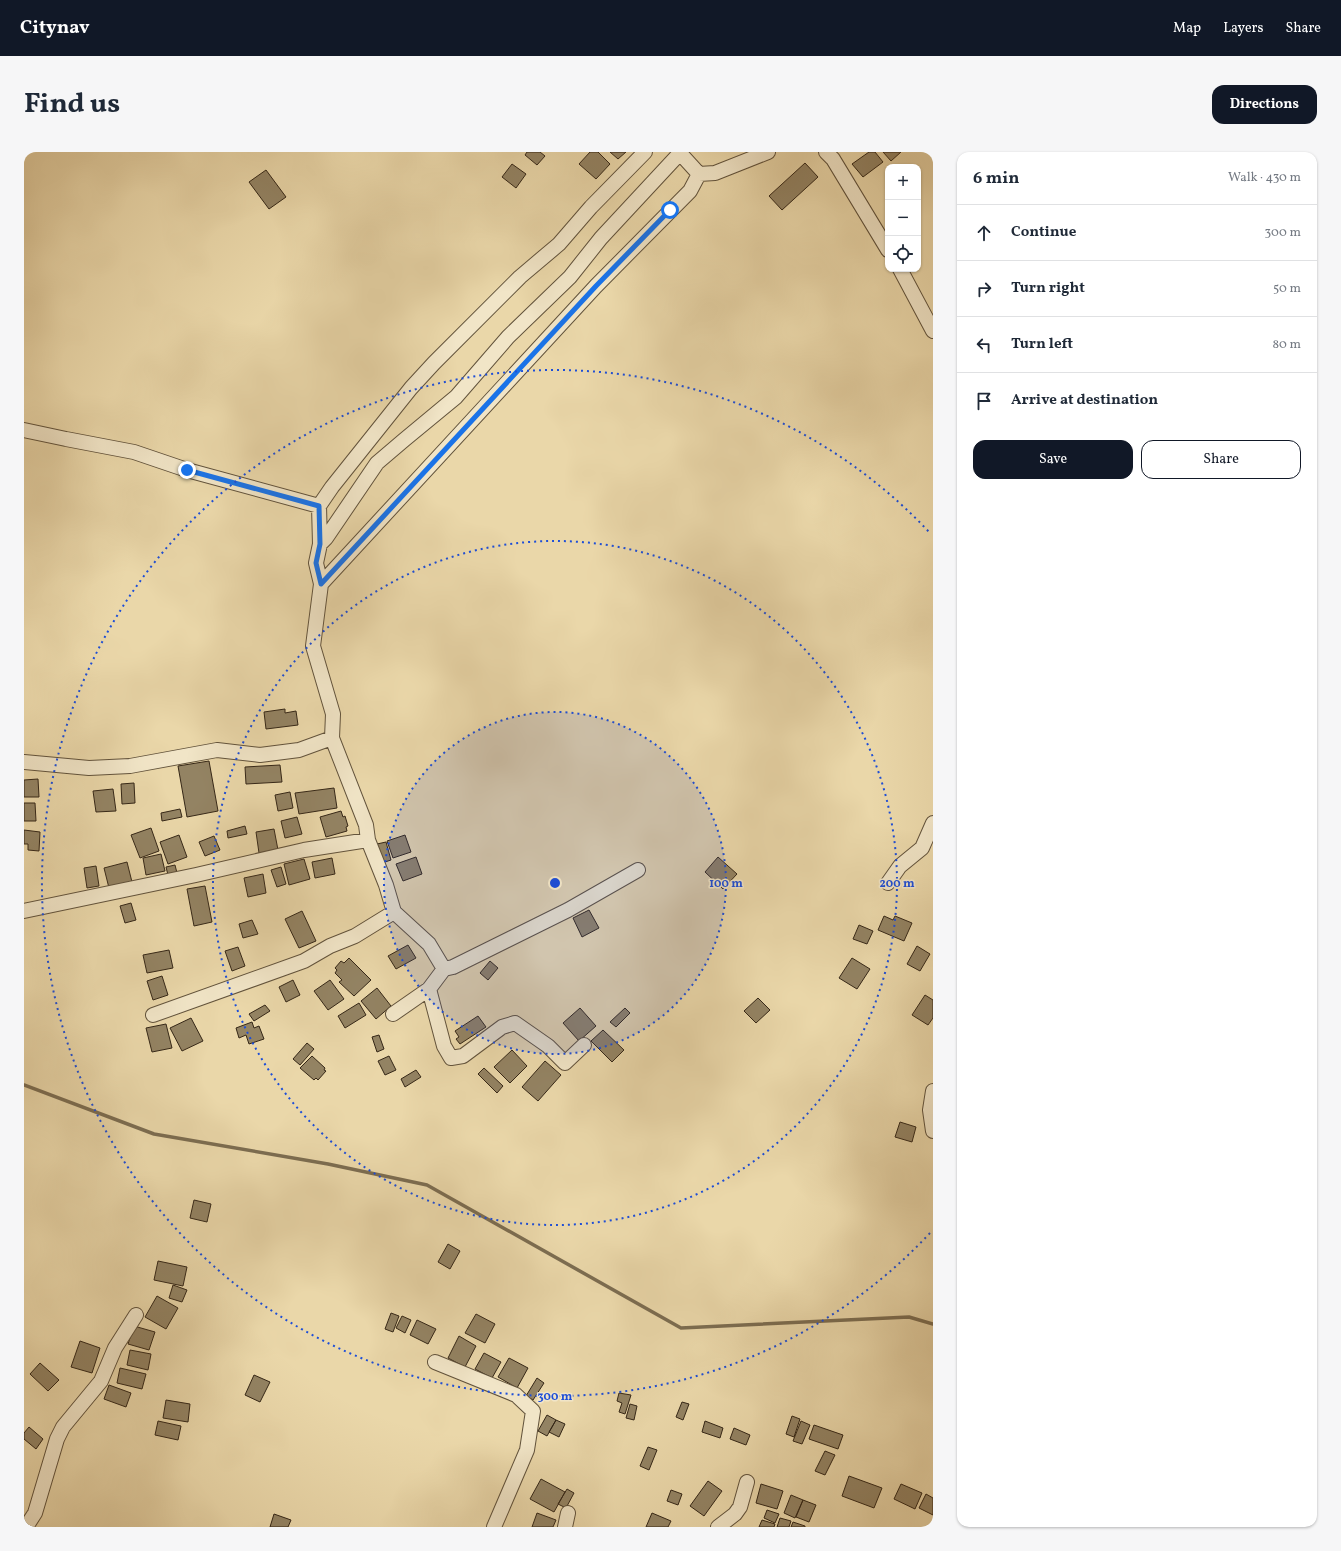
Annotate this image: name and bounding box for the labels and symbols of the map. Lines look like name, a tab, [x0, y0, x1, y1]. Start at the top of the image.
route start	[661, 201, 679, 219]
route end	[178, 461, 196, 479]
centre of rings	[548, 876, 562, 890]
text: 100 m	[709, 876, 743, 892]
text: 200 m	[879, 876, 915, 892]
text: 300 m	[538, 1389, 573, 1405]

